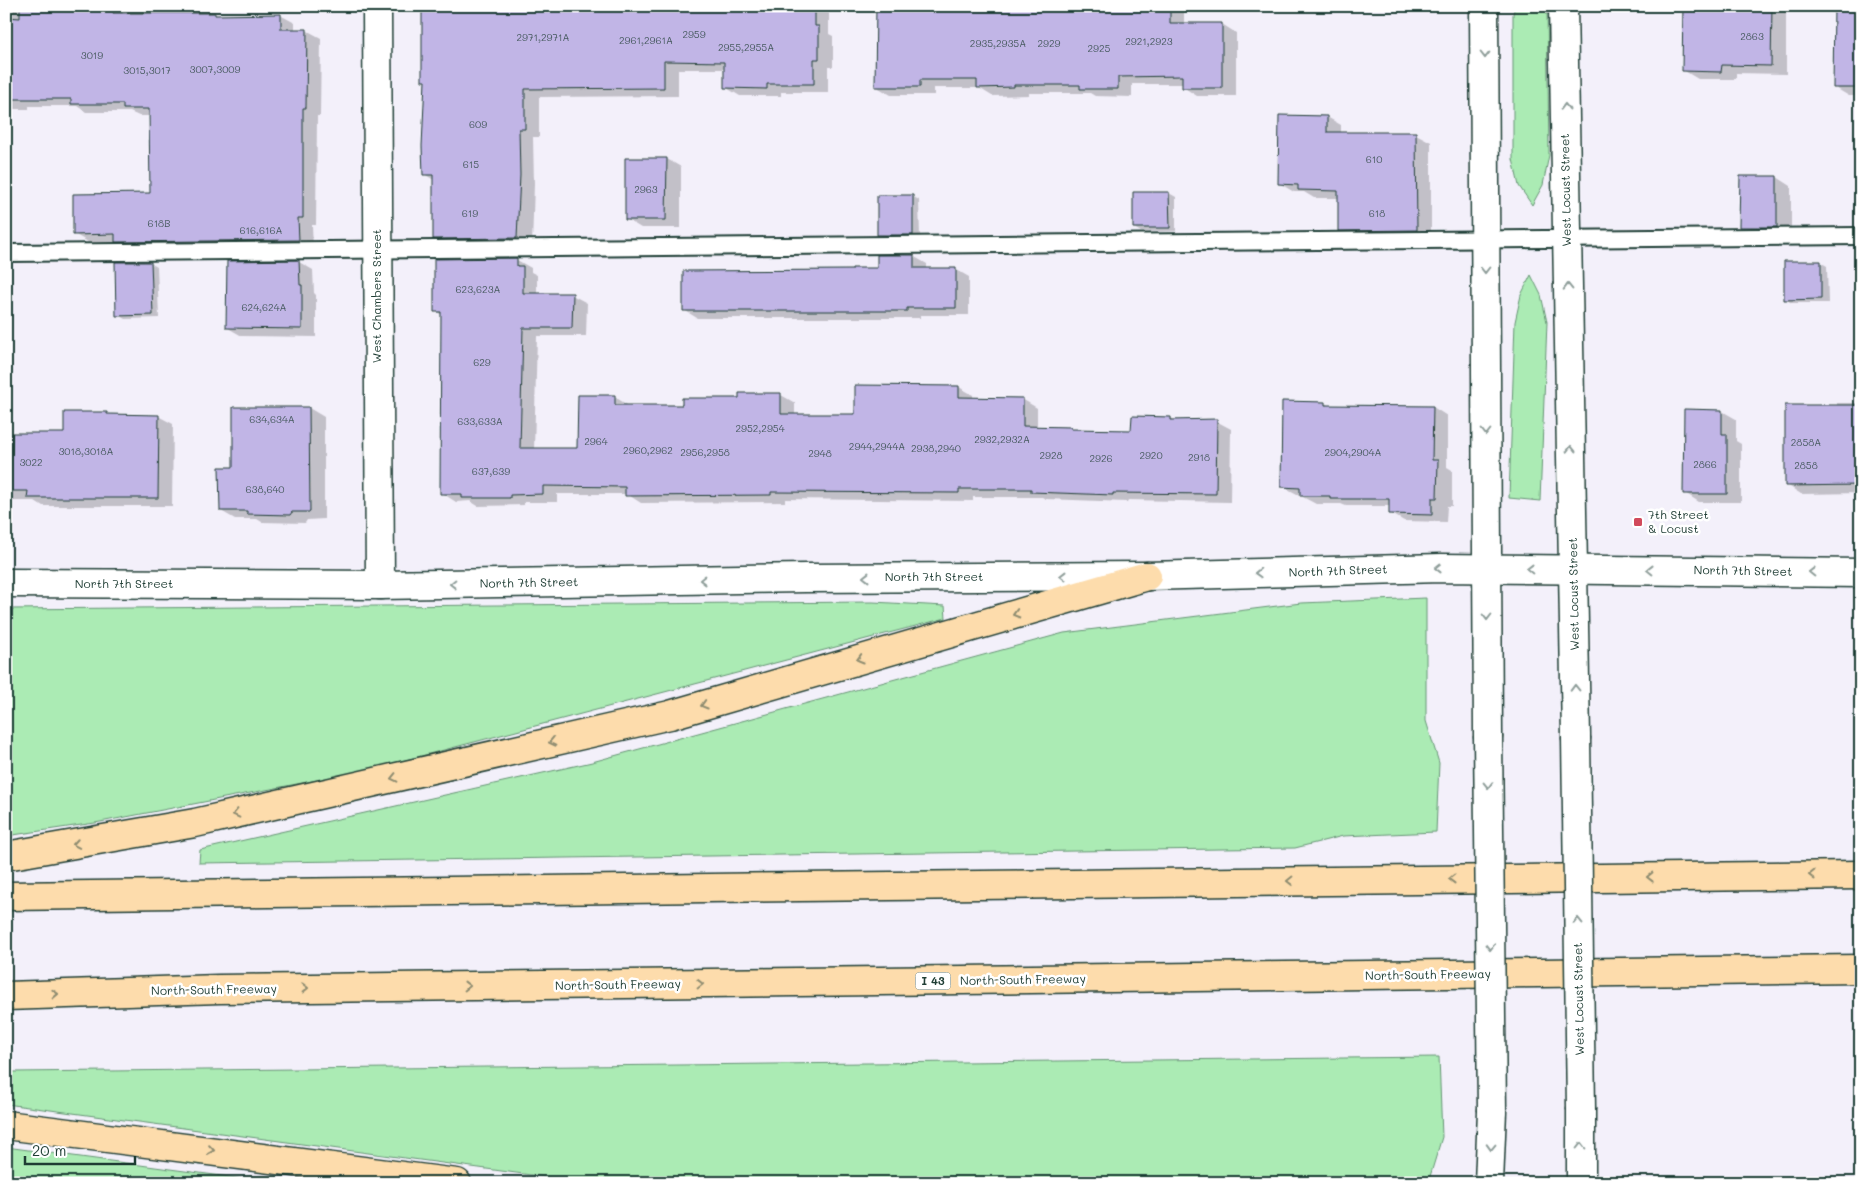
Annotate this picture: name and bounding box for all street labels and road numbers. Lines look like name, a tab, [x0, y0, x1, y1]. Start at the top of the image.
street label: West Locust Street	[1556, 133, 1574, 247]
street label: West Chambers Street	[368, 229, 384, 363]
street label: West Locust Street	[1564, 537, 1582, 651]
street label: North 7th Street	[1288, 560, 1388, 580]
street label: North 7th Street	[1694, 561, 1792, 579]
street label: North 7th Street	[885, 568, 983, 584]
street label: North 7th Street	[480, 573, 578, 591]
street label: North 7th Street	[75, 575, 173, 591]
street label: West Locust Street	[1569, 942, 1587, 1056]
street label: North-South Freeway	[1365, 965, 1491, 983]
street label: North-South Freeway	[960, 970, 1086, 988]
road number: I 43	[916, 972, 950, 989]
street label: North-South Freeway	[555, 975, 681, 993]
street label: North-South Freeway	[151, 980, 277, 998]

